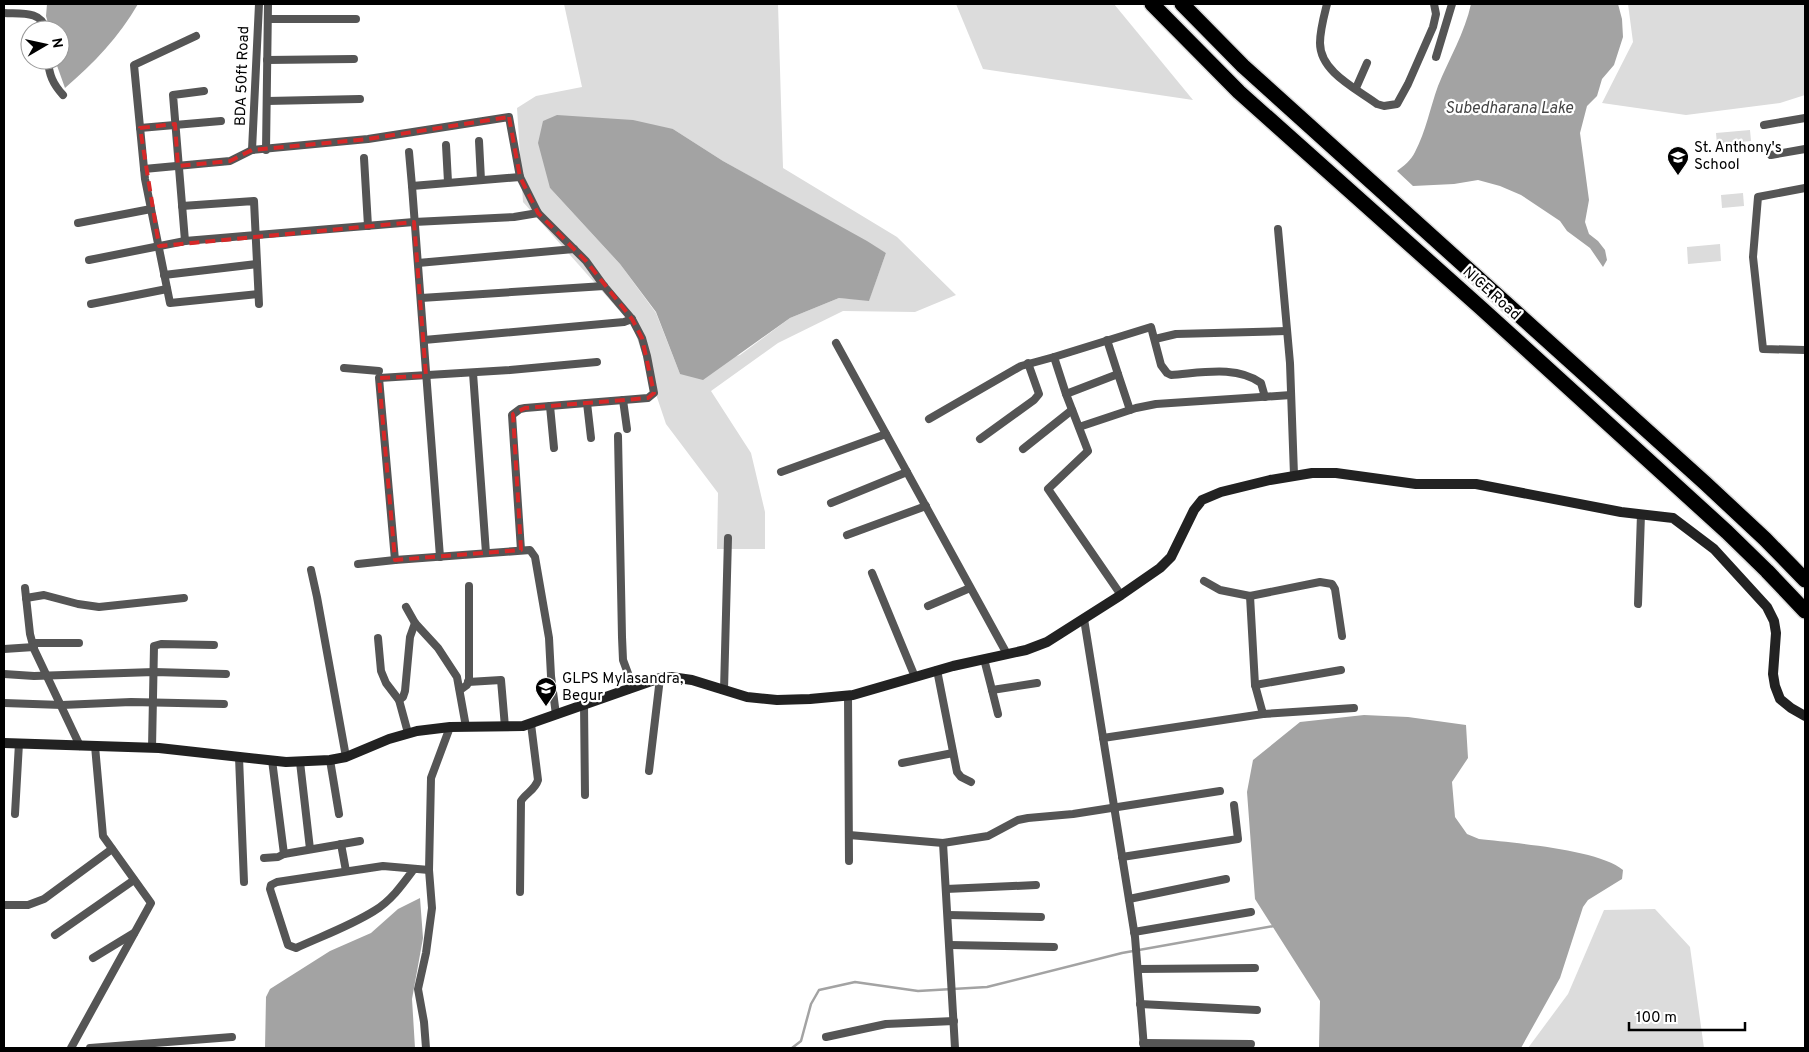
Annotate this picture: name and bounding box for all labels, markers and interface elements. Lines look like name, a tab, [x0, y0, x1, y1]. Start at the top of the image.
north arrow	[20, 20, 70, 70]
street label: BDA 50ft Road	[232, 26, 254, 126]
text: N	[47, 37, 66, 50]
water label: Subedharana Lake	[1445, 99, 1574, 119]
place label: St. Anthony's School	[1694, 139, 1782, 175]
school or university icon: St. Anthony's School	[1666, 145, 1690, 176]
street label: NICE Road	[1458, 263, 1524, 325]
place label: GLPS Mylasandra, Begur	[562, 670, 683, 706]
school or university icon: GLPS Mylasandra, Begur	[534, 676, 558, 707]
scale bar	[1629, 1000, 1745, 1032]
text: 100 m	[1636, 1009, 1677, 1028]

